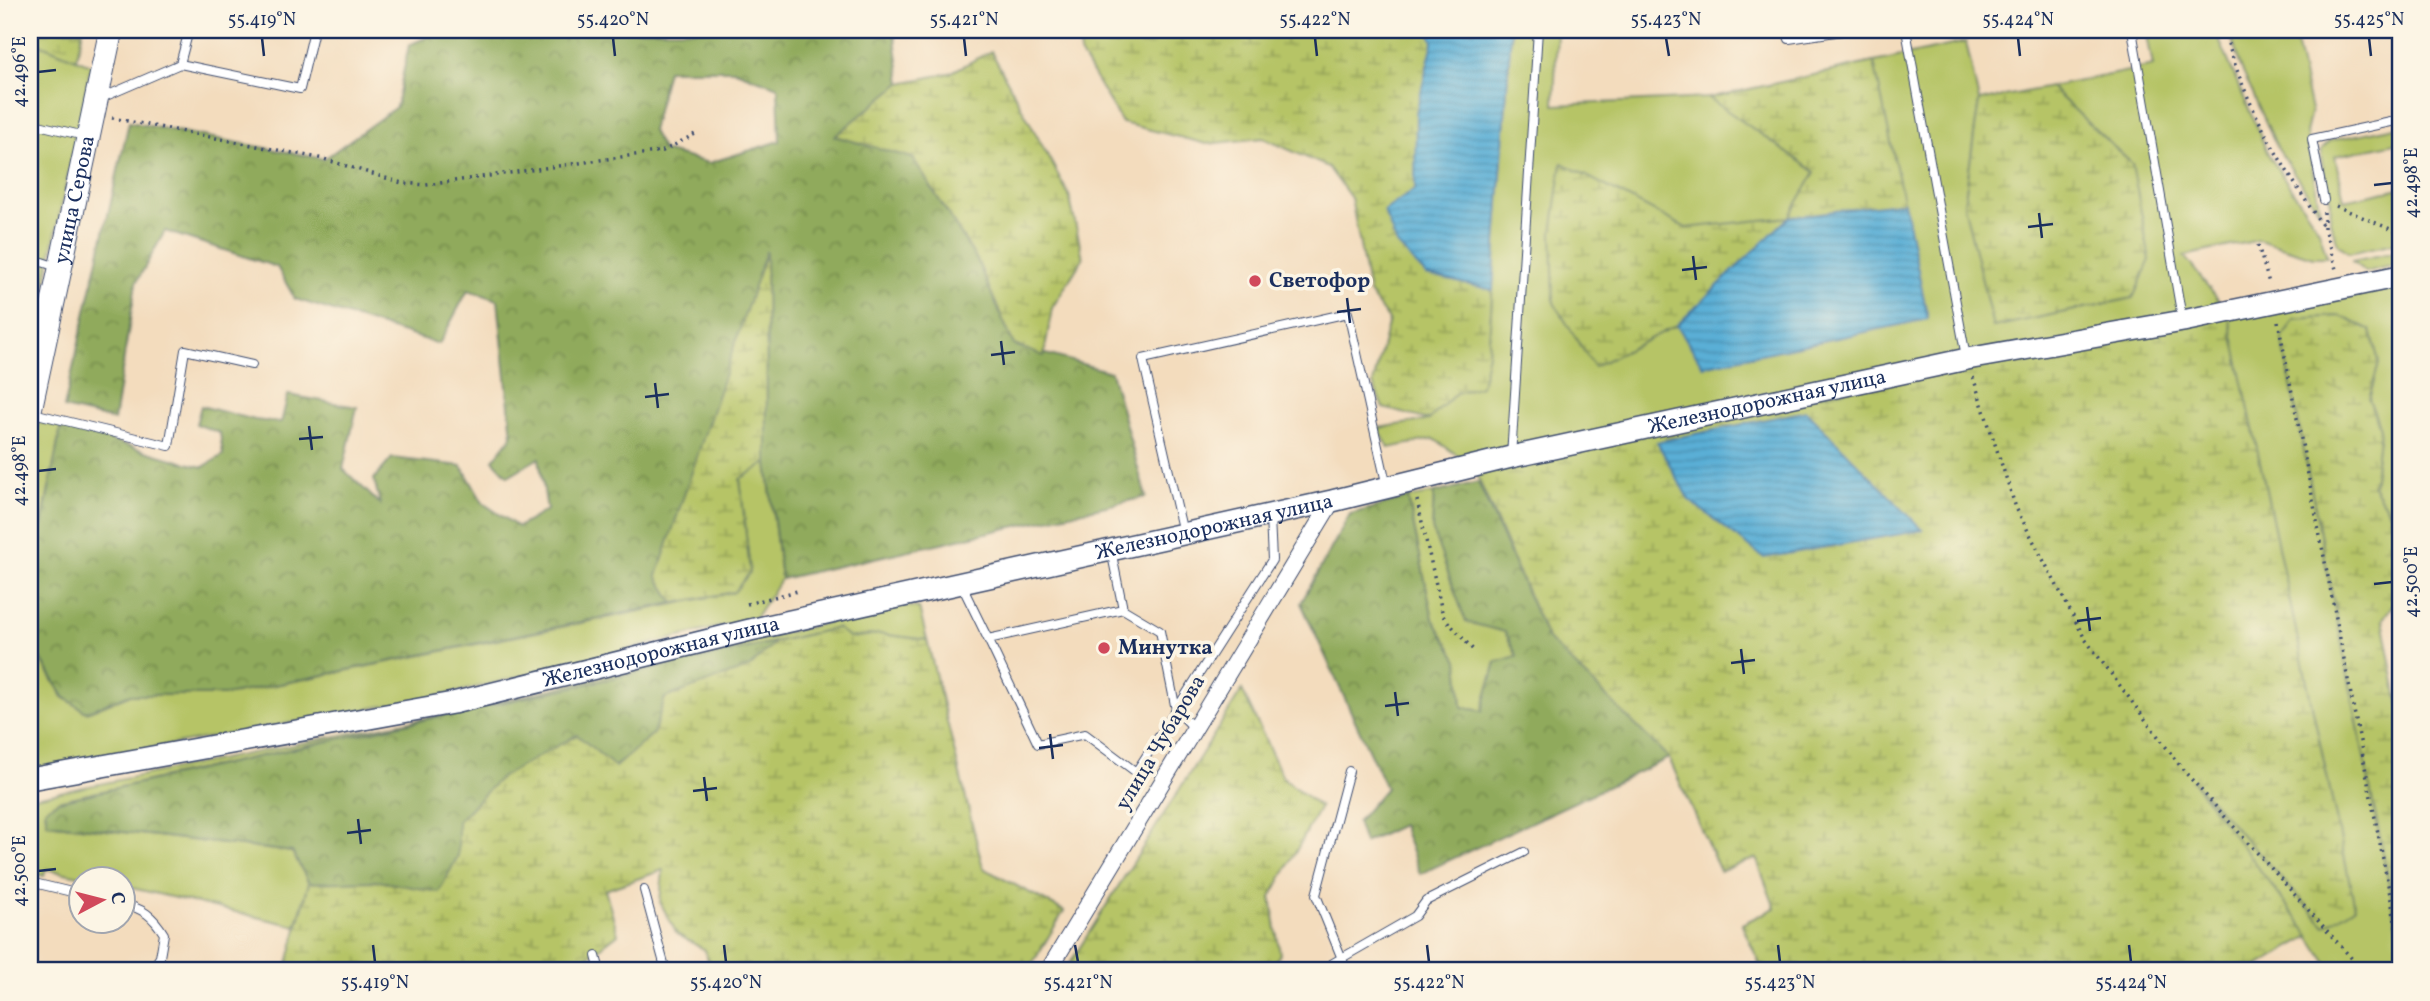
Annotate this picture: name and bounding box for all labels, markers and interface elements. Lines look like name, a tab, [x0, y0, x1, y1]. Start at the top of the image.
text: 55.419°N	[228, 8, 296, 33]
text: 55.420°N	[577, 8, 649, 33]
text: 55.421°N	[929, 8, 999, 33]
text: 55.422°N	[1279, 8, 1351, 33]
text: 55.423°N	[1631, 8, 1701, 33]
text: 55.424°N	[1982, 8, 2054, 33]
text: 55.425°N	[2334, 8, 2404, 33]
text: 42.496°E	[8, 36, 33, 108]
street label: улица Серова	[47, 133, 103, 267]
text: 42.498°E	[2400, 147, 2425, 218]
place label: Светофор	[1269, 267, 1370, 296]
marker: Светофор	[1247, 273, 1263, 289]
street label: Железнодорожная улица	[1645, 362, 1889, 442]
text: 42.498°E	[8, 435, 33, 506]
street label: Железнодорожная улица	[1092, 487, 1336, 568]
text: 42.500°E	[2400, 546, 2425, 618]
street label: Железнодорожная улица	[540, 609, 782, 695]
place label: Минутка	[1118, 634, 1213, 663]
marker: Минутка	[1096, 640, 1112, 656]
street label: улица Чубарова	[1109, 670, 1213, 816]
text: 42.500°E	[8, 835, 33, 907]
north arrow	[66, 864, 136, 934]
text: С	[103, 891, 131, 906]
text: 55.419°N	[341, 971, 409, 996]
text: 55.420°N	[690, 971, 762, 996]
text: 55.421°N	[1043, 971, 1113, 996]
text: 55.422°N	[1393, 971, 1465, 996]
text: 55.423°N	[1745, 971, 1815, 996]
text: 55.424°N	[2095, 971, 2167, 996]

